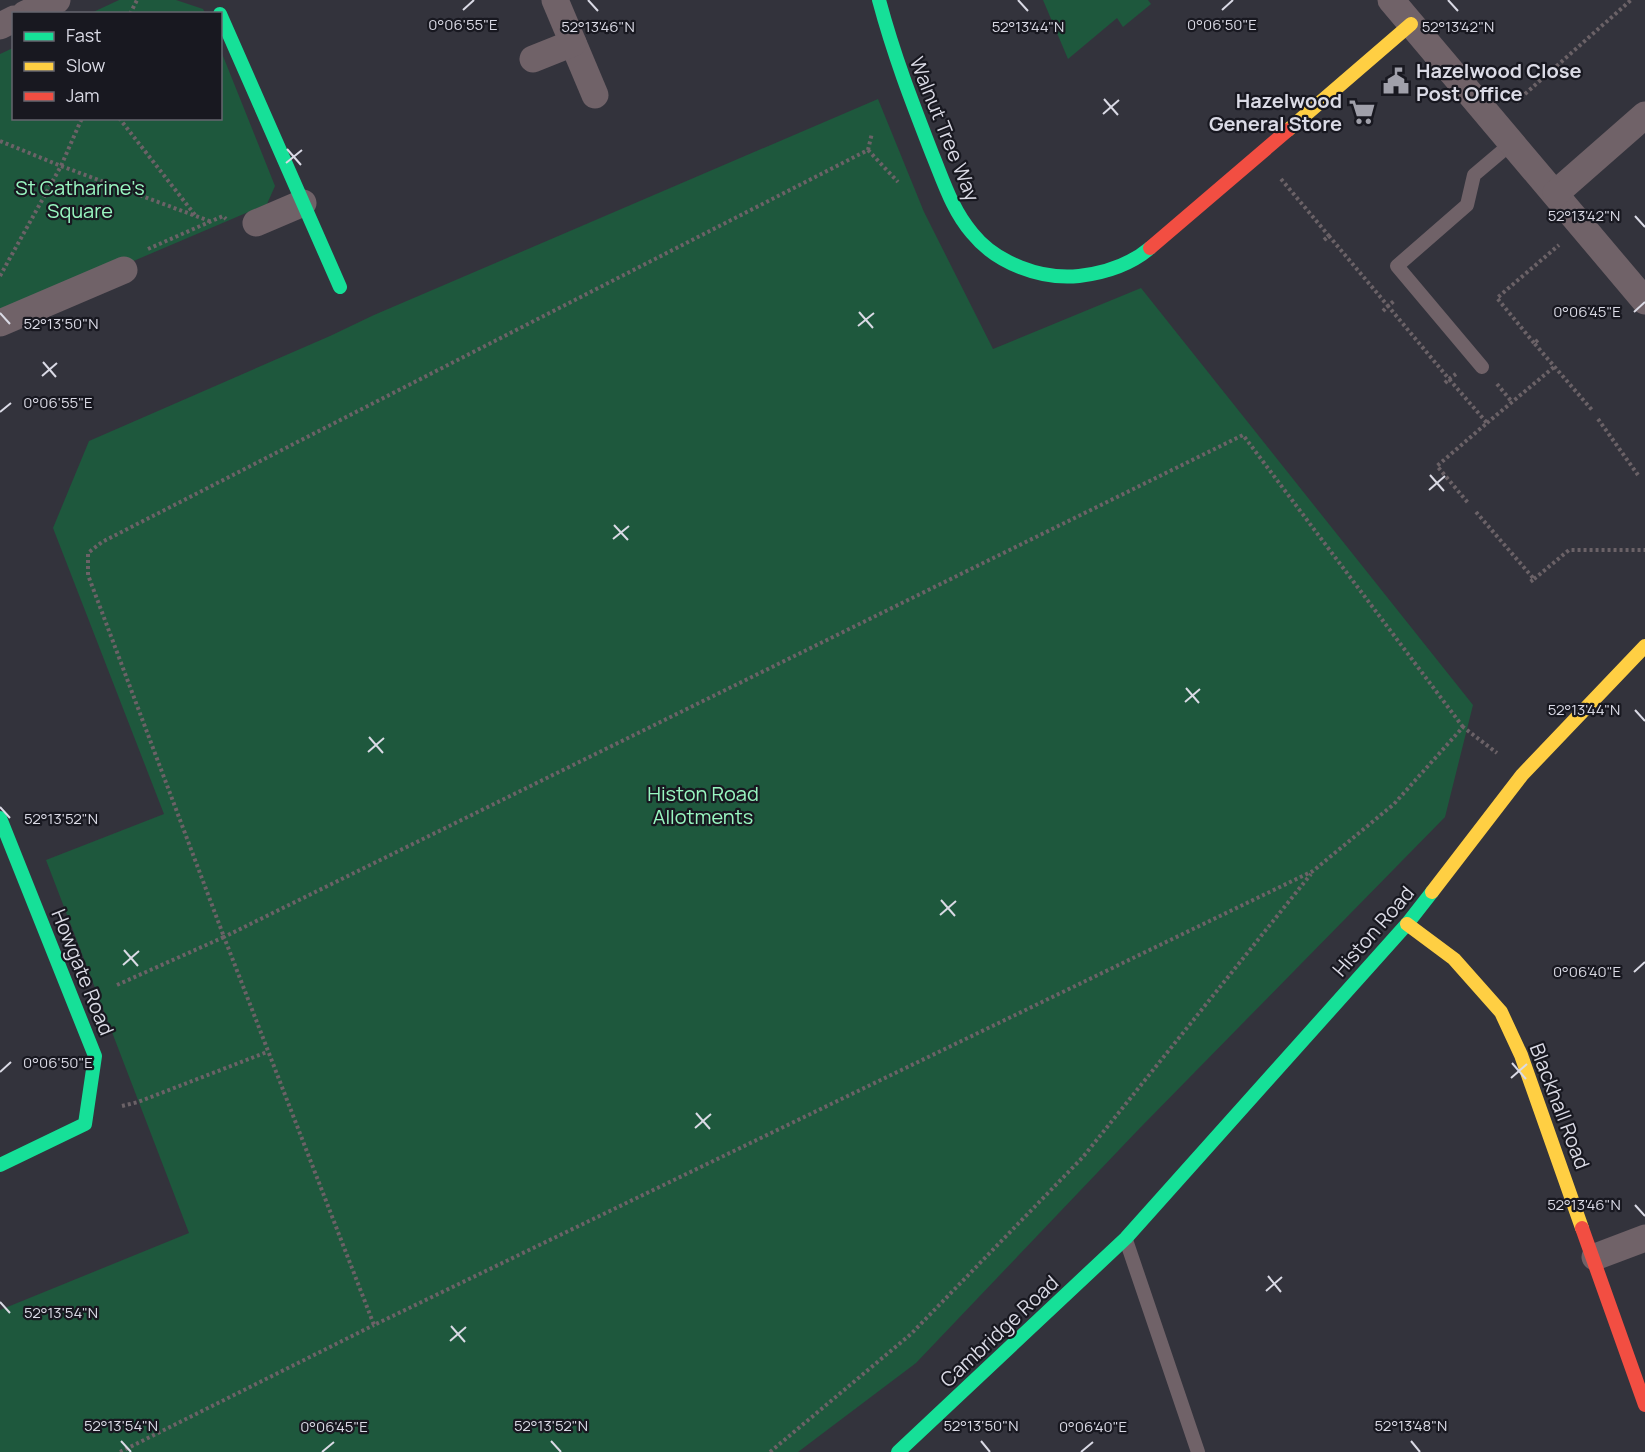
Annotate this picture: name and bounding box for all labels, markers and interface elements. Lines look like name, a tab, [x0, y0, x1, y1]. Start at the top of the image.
legend	[12, 12, 222, 120]
text: 0°06'55"E	[428, 14, 498, 35]
text: 0°06'50"E	[1187, 14, 1257, 35]
text: 52°13'46"N	[561, 16, 635, 37]
text: 52°13'44"N	[992, 16, 1064, 37]
text: 52°13'42"N	[1422, 16, 1494, 37]
text: Fast	[66, 23, 101, 47]
text: Slow	[66, 53, 106, 77]
street label: Walnut Tree Way	[904, 53, 986, 206]
place label: Hazelwood Close Post Office	[1416, 57, 1582, 107]
public building icon: Hazelwood Close Post Office	[1381, 66, 1411, 96]
text: Jam	[66, 83, 100, 107]
place label: Hazelwood General Store	[1209, 87, 1342, 137]
supermarket icon: Hazelwood General Store	[1347, 97, 1377, 127]
park label: St Catharine's Square	[15, 174, 145, 224]
text: 52°13'42"N	[1548, 205, 1620, 226]
text: 0°06'45"E	[1553, 301, 1621, 322]
text: 52°13'50"N	[24, 313, 98, 334]
text: 0°06'55"E	[23, 392, 93, 413]
text: 52°13'44"N	[1548, 699, 1620, 720]
park label: Histon Road Allotments	[647, 780, 759, 830]
text: 52°13'52"N	[24, 808, 98, 829]
street label: Histon Road	[1326, 880, 1420, 982]
street label: Howgate Road	[45, 905, 121, 1039]
text: 0°06'40"E	[1553, 961, 1621, 982]
street label: Blackhall Road	[1524, 1039, 1596, 1173]
text: 0°06'50"E	[23, 1052, 93, 1073]
text: 52°13'46"N	[1547, 1194, 1621, 1215]
street label: Cambridge Road	[934, 1269, 1064, 1393]
text: 52°13'54"N	[24, 1302, 98, 1323]
text: 52°13'54"N	[84, 1415, 158, 1436]
text: 52°13'52"N	[514, 1415, 588, 1436]
text: 52°13'50"N	[944, 1415, 1018, 1436]
text: 52°13'48"N	[1375, 1415, 1447, 1436]
text: 0°06'45"E	[300, 1416, 368, 1437]
text: 0°06'40"E	[1059, 1416, 1127, 1437]

